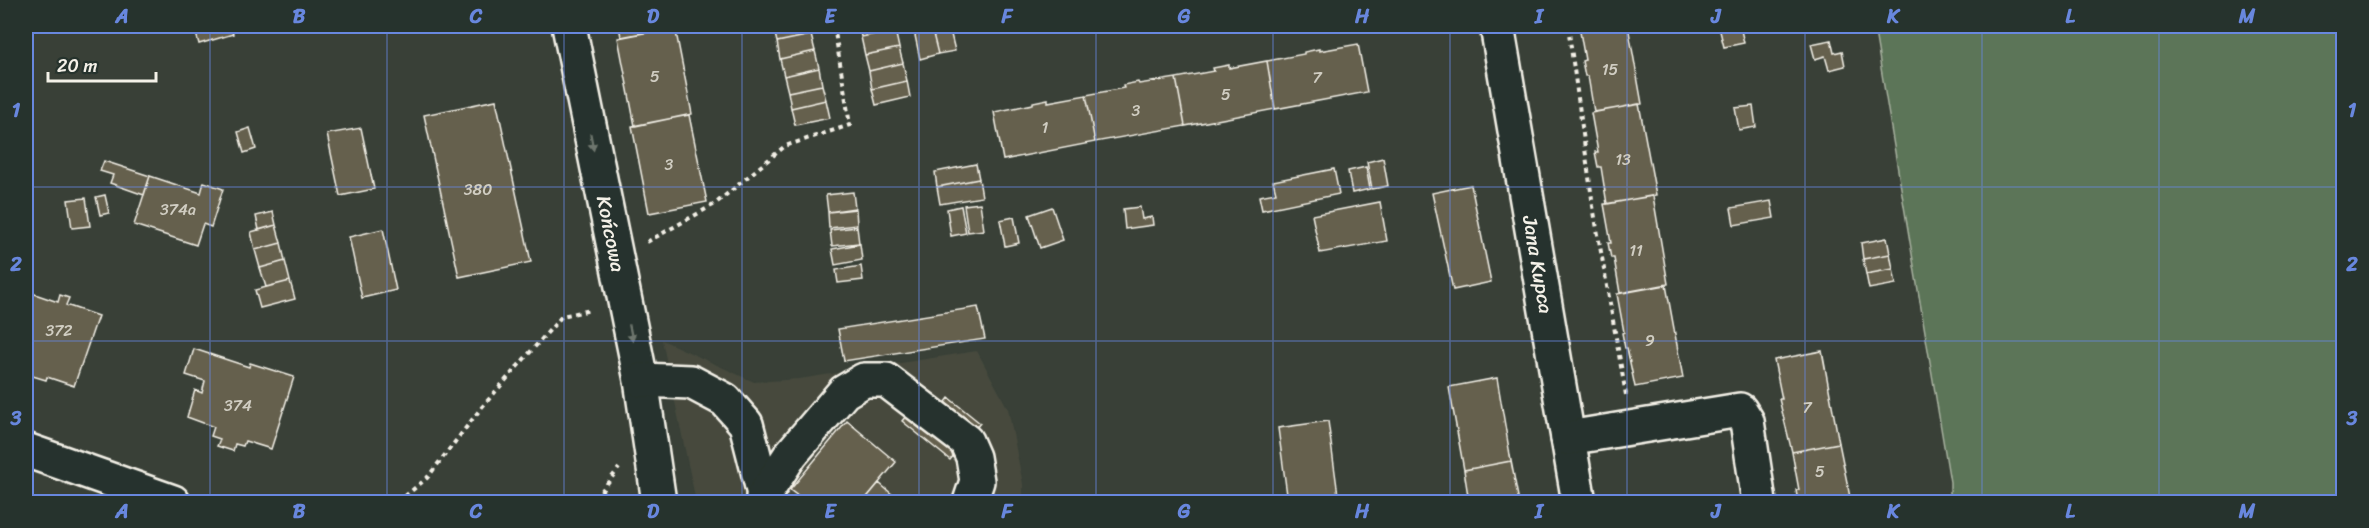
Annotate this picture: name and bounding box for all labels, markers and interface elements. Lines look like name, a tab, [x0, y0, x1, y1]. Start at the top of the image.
text: A	[114, 0, 129, 34]
text: B	[293, 0, 306, 34]
text: C	[469, 0, 483, 34]
text: D	[647, 0, 660, 34]
text: E	[824, 0, 837, 34]
text: F	[1001, 0, 1014, 34]
text: G	[1177, 0, 1191, 34]
text: H	[1354, 0, 1370, 34]
text: I	[1534, 0, 1545, 34]
text: J	[1710, 0, 1722, 34]
text: K	[1886, 0, 1901, 34]
text: L	[2065, 0, 2075, 34]
text: M	[2238, 0, 2256, 34]
scale bar	[48, 45, 156, 83]
text: 20 m	[57, 50, 97, 82]
house number: 15	[1602, 55, 1619, 84]
house number: 5	[650, 62, 660, 91]
house number: 7	[1312, 63, 1322, 92]
house number: 5	[1221, 80, 1231, 109]
text: 1	[12, 93, 21, 128]
text: 1	[2348, 93, 2357, 128]
house number: 3	[1132, 96, 1141, 125]
house number: 1	[1042, 113, 1049, 142]
one-way arrow	[588, 132, 597, 151]
house number: 13	[1615, 145, 1631, 174]
house number: 3	[665, 150, 674, 179]
house number: 380	[464, 175, 492, 204]
street label: Końcowa	[586, 192, 636, 275]
house number: 374a	[160, 195, 196, 224]
street label: Jana Kupca	[1512, 212, 1564, 316]
house number: 11	[1629, 236, 1643, 265]
text: 2	[9, 247, 22, 282]
text: 2	[2345, 247, 2358, 282]
house number: 372	[45, 316, 73, 345]
one-way arrow	[626, 324, 636, 342]
house number: 9	[1645, 326, 1655, 355]
house number: 374	[224, 391, 252, 420]
house number: 7	[1802, 393, 1812, 422]
text: 3	[10, 401, 22, 436]
text: 3	[2346, 401, 2358, 436]
house number: 5	[1815, 457, 1825, 486]
text: A	[114, 494, 129, 528]
text: B	[293, 494, 306, 528]
text: C	[469, 494, 483, 528]
text: D	[647, 494, 660, 528]
text: E	[824, 494, 837, 528]
text: F	[1001, 494, 1014, 528]
text: G	[1177, 494, 1191, 528]
text: H	[1354, 494, 1370, 528]
text: I	[1534, 494, 1545, 528]
text: J	[1710, 494, 1722, 528]
text: K	[1886, 494, 1901, 528]
text: L	[2065, 494, 2075, 528]
text: M	[2238, 494, 2256, 528]

